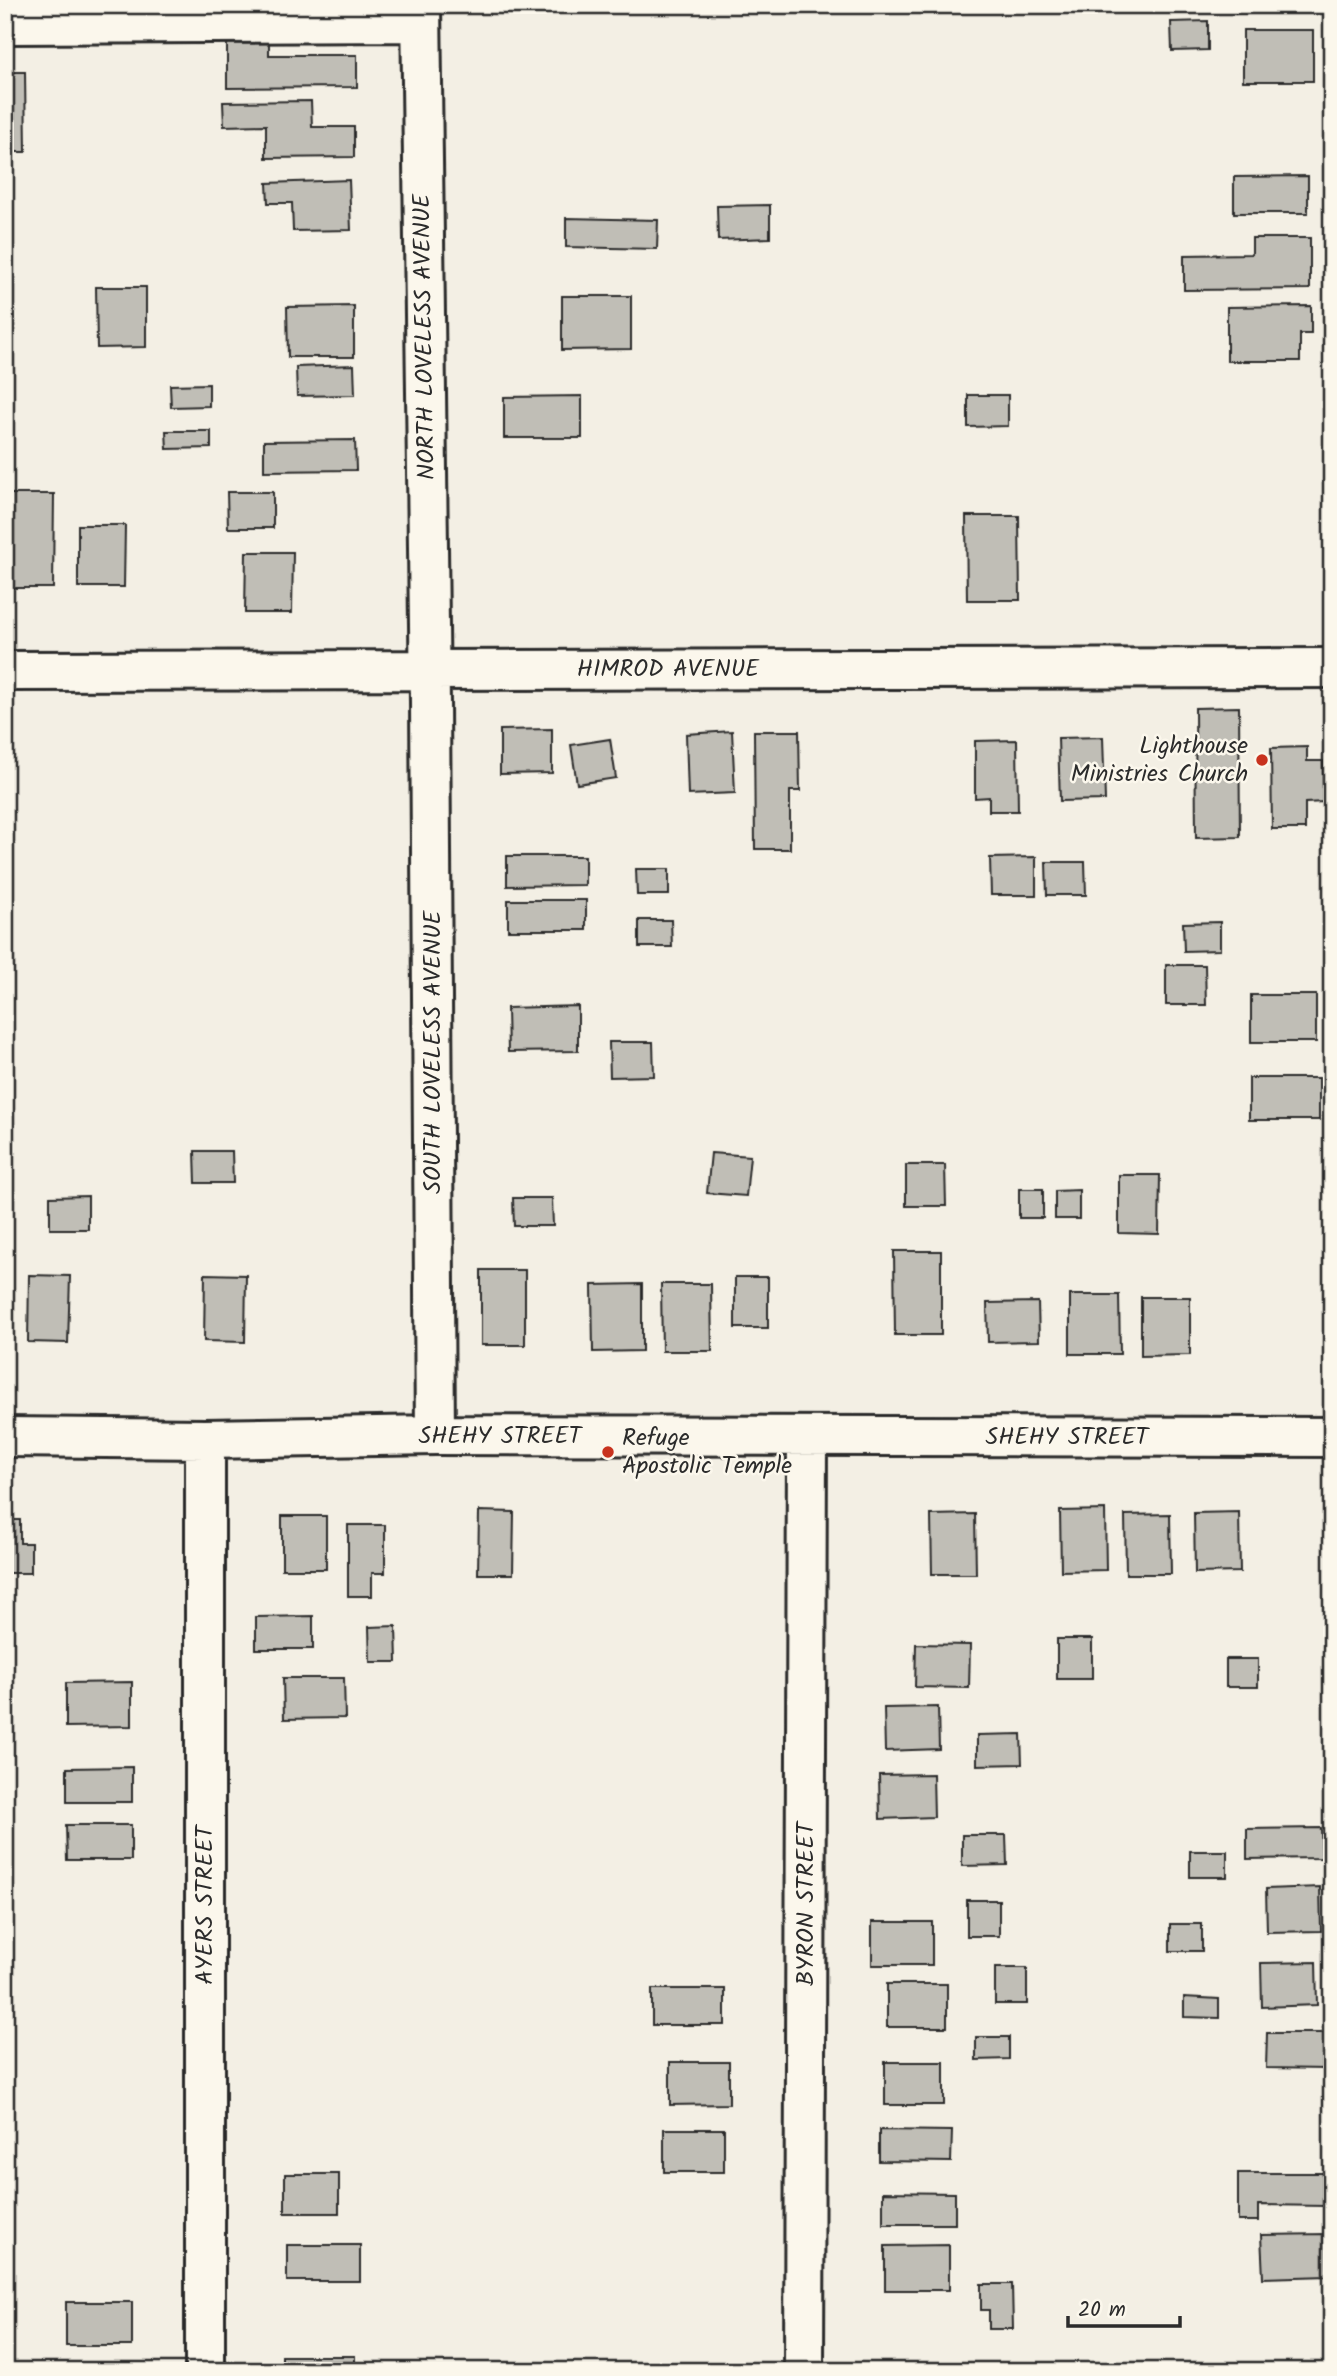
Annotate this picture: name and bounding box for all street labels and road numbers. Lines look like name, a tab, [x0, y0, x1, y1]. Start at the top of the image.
street label: NORTH LOVELESS AVENUE	[403, 193, 447, 481]
street label: HIMROD AVENUE	[577, 650, 760, 689]
street label: SOUTH LOVELESS AVENUE	[414, 909, 453, 1194]
street label: SHEHY STREET	[419, 1417, 584, 1456]
street label: SHEHY STREET	[986, 1418, 1151, 1457]
street label: BYRON STREET	[787, 1820, 826, 1986]
street label: AYERS STREET	[186, 1823, 225, 1985]

